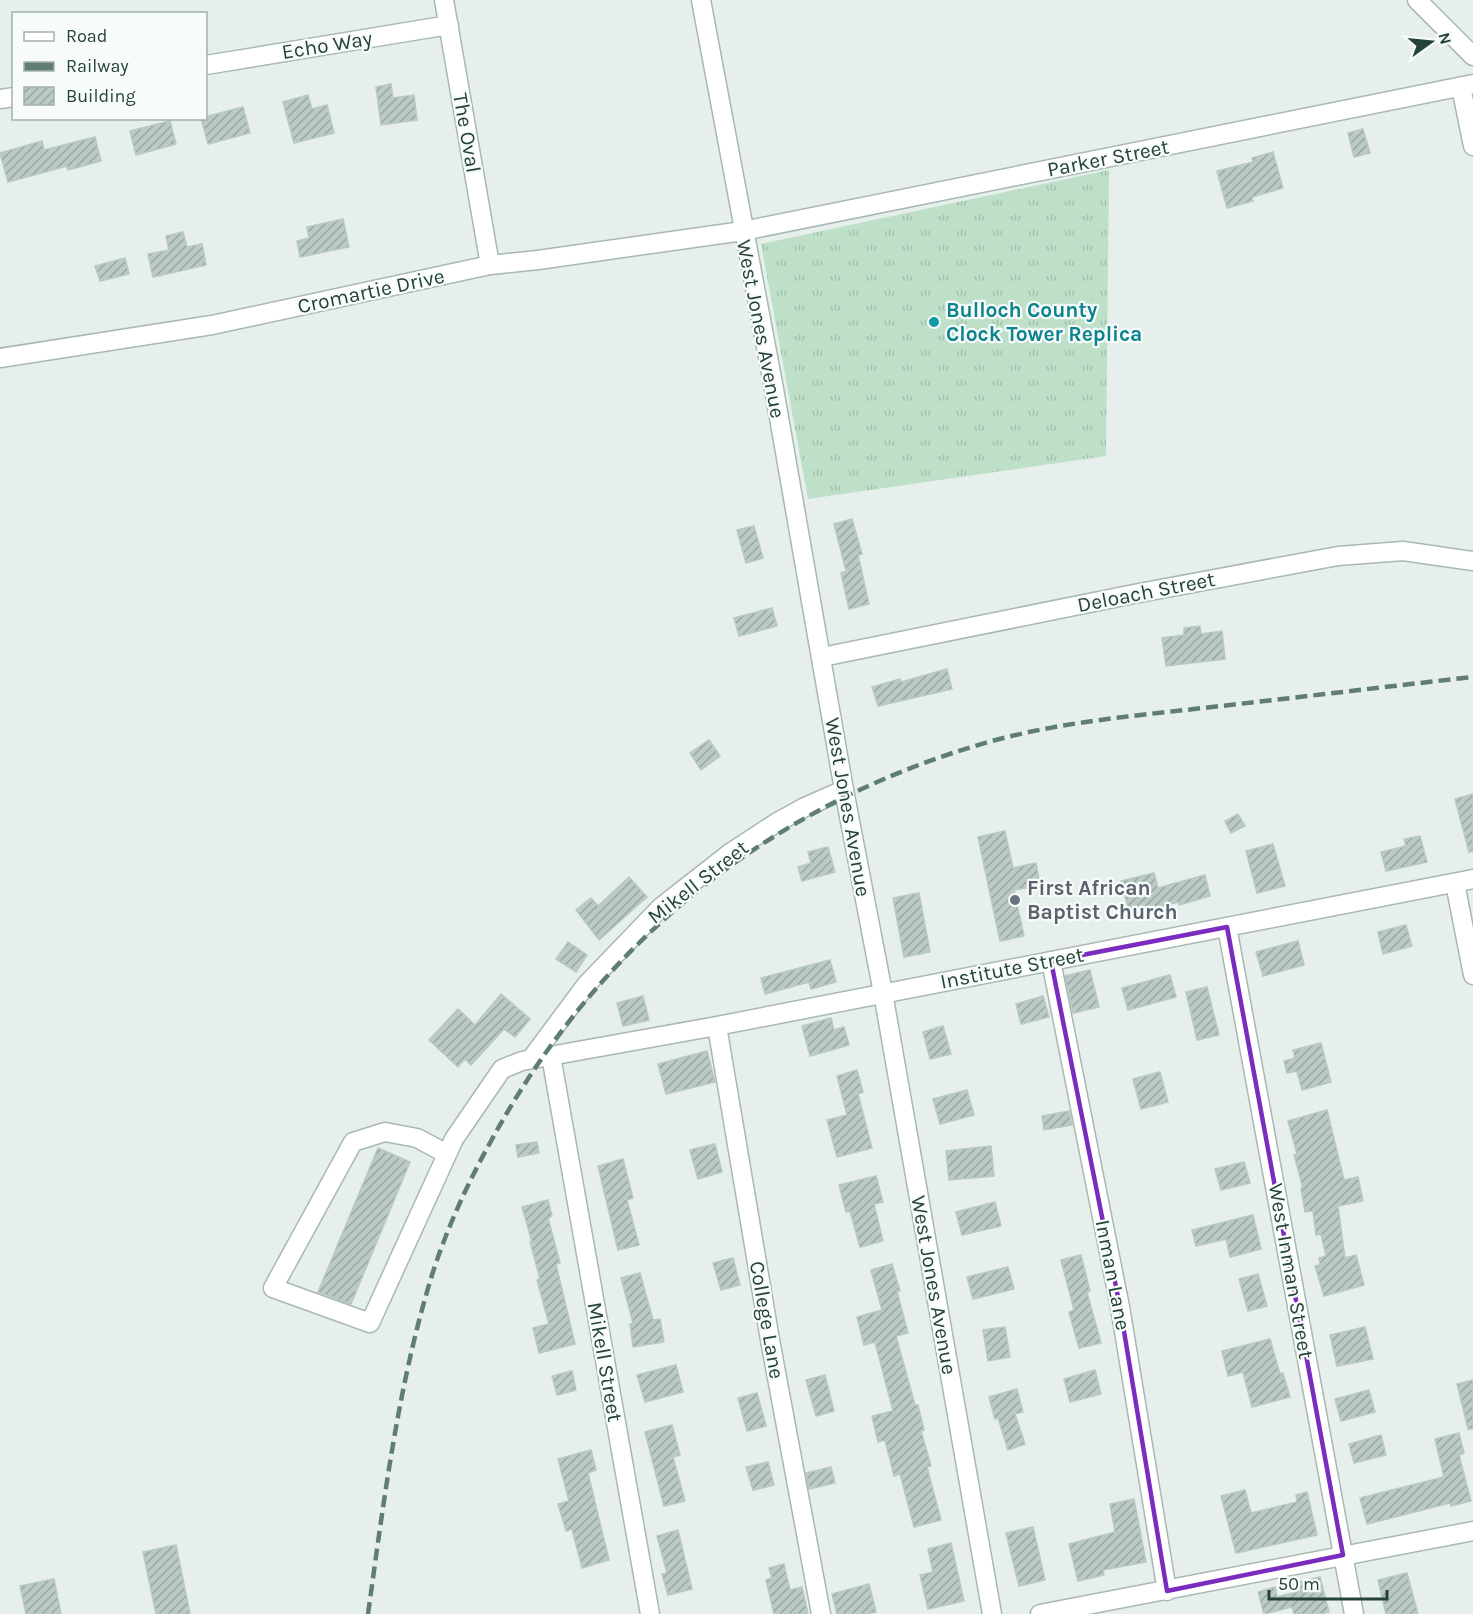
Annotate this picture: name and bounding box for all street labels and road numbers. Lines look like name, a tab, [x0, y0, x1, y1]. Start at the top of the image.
street label: Echo Way	[280, 26, 374, 64]
street label: The Oval	[448, 91, 486, 175]
street label: Parker Street	[1045, 134, 1171, 182]
street label: West Jones Avenue	[732, 238, 790, 420]
street label: Cromartie Drive	[295, 264, 447, 318]
street label: Deloach Street	[1075, 567, 1217, 617]
street label: West Jones Avenue	[820, 716, 876, 898]
street label: Mikell Street	[643, 835, 753, 929]
street label: Institute Street	[938, 942, 1086, 994]
street label: West Inman Street	[1264, 1181, 1318, 1361]
street label: West Jones Avenue	[906, 1194, 962, 1376]
street label: Inman Lane	[1091, 1218, 1135, 1332]
street label: College Lane	[745, 1259, 789, 1381]
street label: Mikell Street	[583, 1300, 627, 1424]

